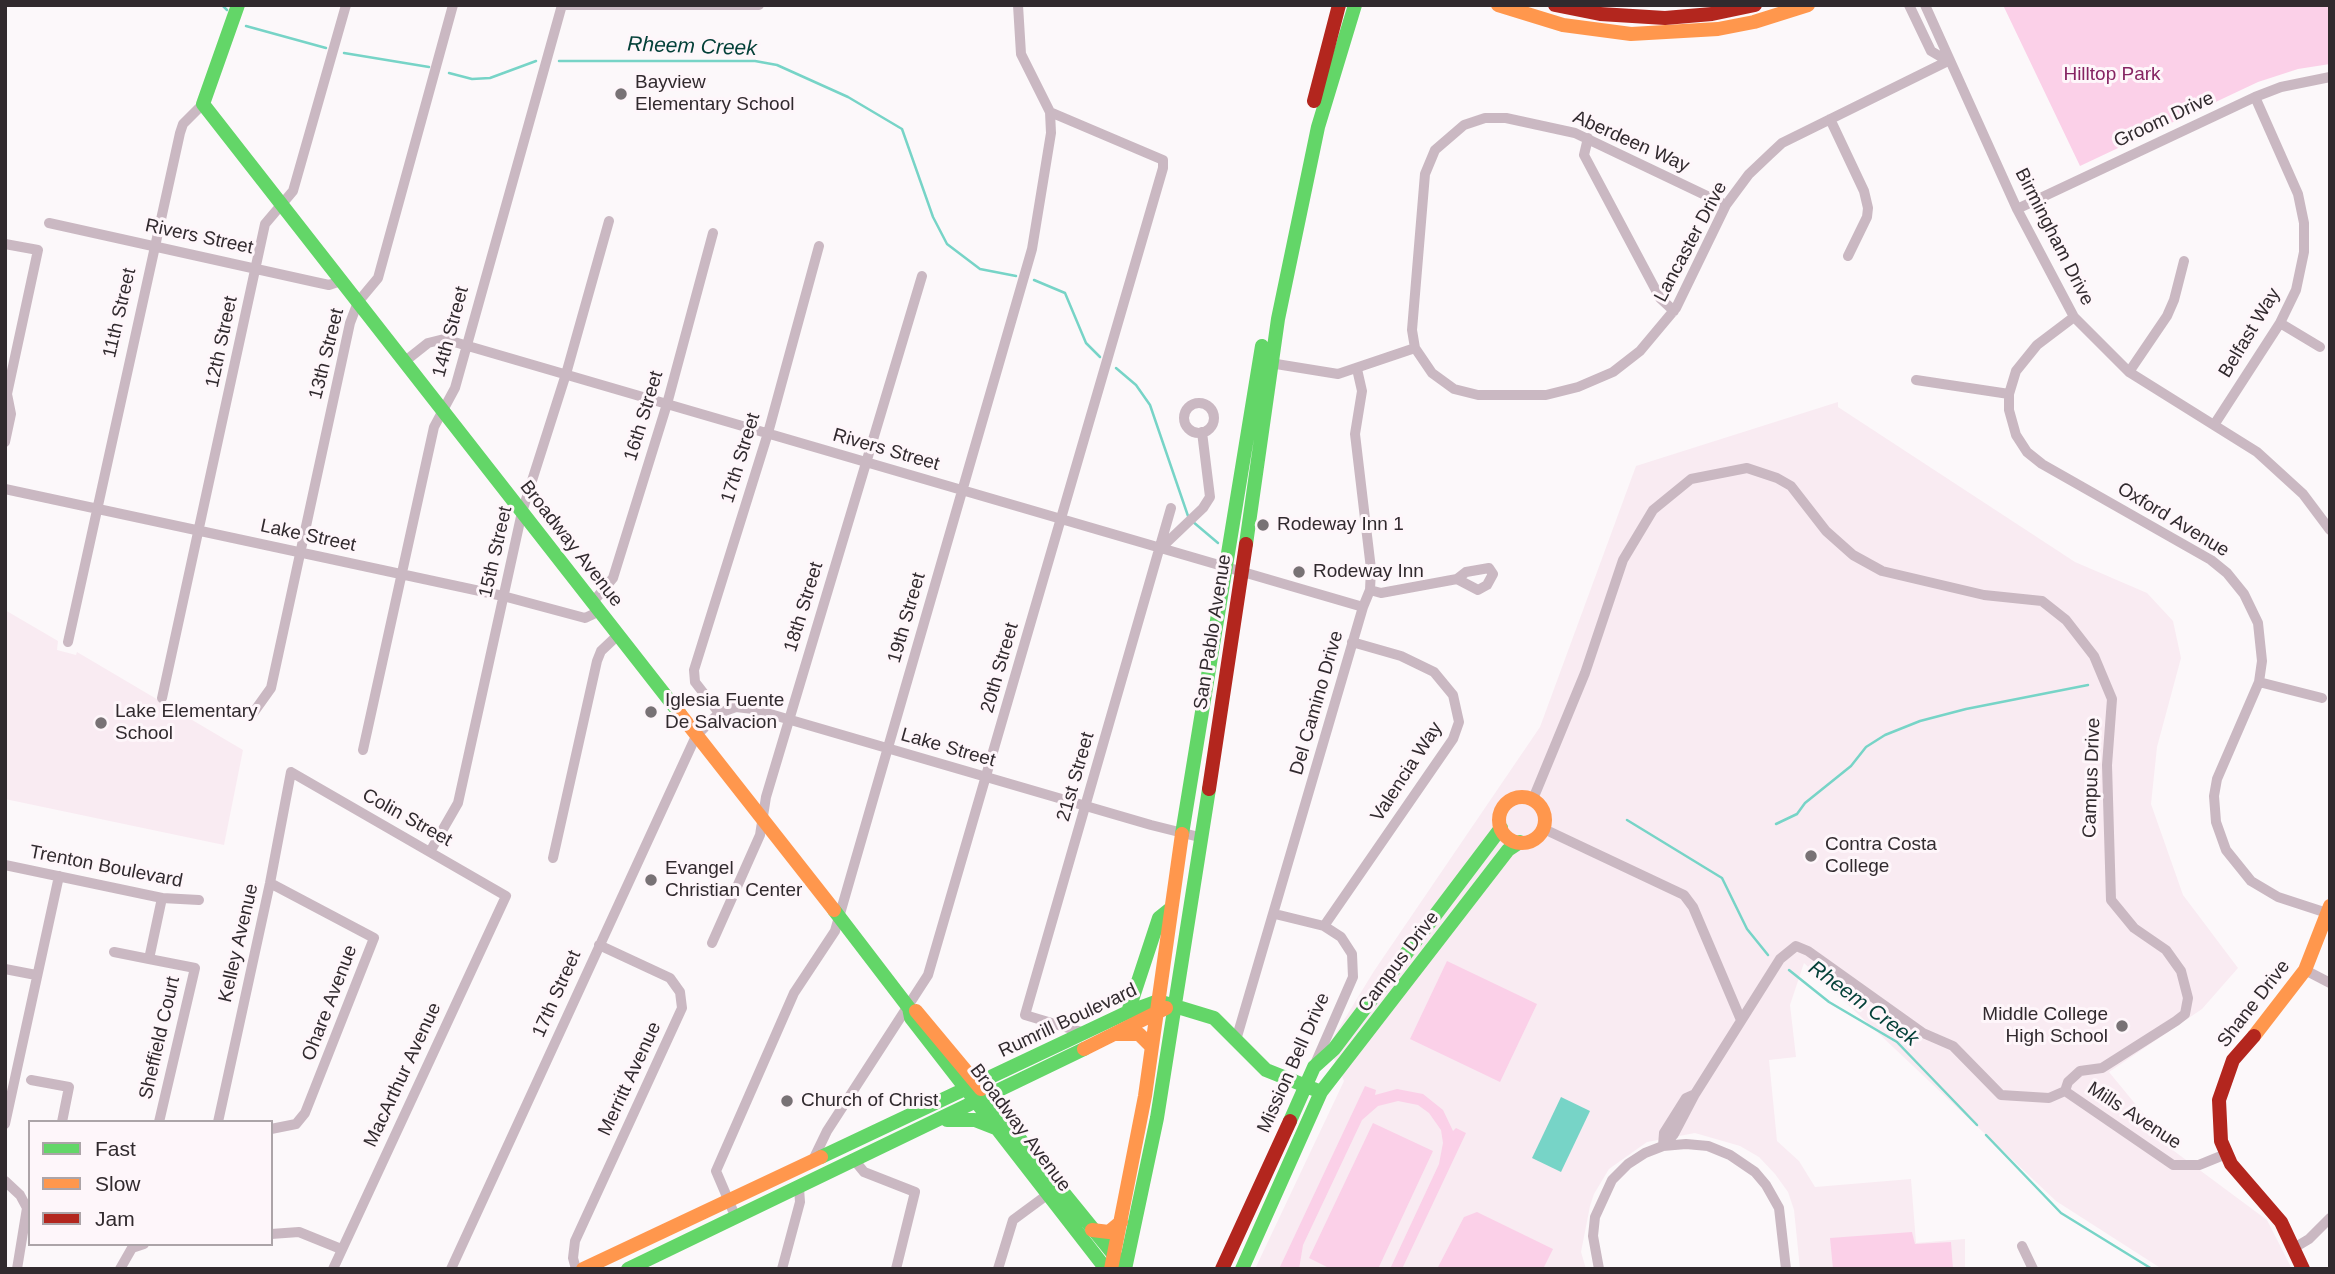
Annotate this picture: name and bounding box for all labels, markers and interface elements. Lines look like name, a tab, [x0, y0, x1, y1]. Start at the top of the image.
water label: Rheem Creek	[627, 32, 757, 62]
park label: Hilltop Park	[2063, 64, 2161, 86]
place label: Bayview Elementary School	[635, 72, 794, 116]
marker: Bayview Elementary School	[613, 86, 629, 102]
street label: Groom Drive	[2110, 87, 2218, 153]
street label: Aberdeen Way	[1569, 106, 1693, 178]
street label: Birmingham Drive	[2010, 165, 2098, 309]
street label: Lancaster Drive	[1650, 178, 1732, 306]
street label: Rivers Street	[143, 214, 255, 260]
street label: 11th Street	[99, 266, 141, 360]
street label: 14th Street	[428, 284, 474, 380]
street label: Belfast Way	[2214, 284, 2286, 382]
street label: 12th Street	[201, 294, 243, 390]
street label: 13th Street	[305, 306, 349, 402]
street label: 16th Street	[620, 368, 668, 464]
street label: 17th Street	[717, 410, 765, 506]
street label: Rivers Street	[830, 424, 942, 476]
street label: Broadway Avenue	[515, 476, 627, 612]
street label: Oxford Avenue	[2113, 478, 2233, 562]
street label: 15th Street	[474, 504, 518, 600]
place label: Rodeway Inn 1	[1277, 514, 1404, 536]
street label: Lake Street	[258, 515, 358, 557]
marker: Rodeway Inn 1	[1255, 517, 1271, 533]
street label: San Pablo Avenue	[1189, 553, 1237, 711]
street label: 18th Street	[780, 559, 828, 655]
place label: Rodeway Inn	[1313, 561, 1424, 583]
marker: Rodeway Inn	[1291, 564, 1307, 580]
street label: 19th Street	[883, 570, 931, 666]
street label: 20th Street	[976, 620, 1024, 716]
street label: Del Camino Drive	[1286, 628, 1348, 778]
place label: Iglesia Fuente De Salvacion	[665, 690, 784, 734]
place label: Lake Elementary School	[115, 701, 258, 745]
marker: Iglesia Fuente De Salvacion	[643, 704, 659, 720]
marker: Lake Elementary School	[93, 715, 109, 731]
street label: Campus Drive	[2079, 717, 2105, 839]
street label: Valencia Way	[1366, 718, 1448, 826]
street label: Lake Street	[898, 724, 998, 772]
street label: 21st Street	[1052, 730, 1100, 824]
street label: Colin Street	[358, 784, 456, 852]
place label: Contra Costa College	[1825, 834, 1937, 878]
street label: Trenton Boulevard	[27, 841, 185, 893]
marker: Contra Costa College	[1803, 848, 1819, 864]
place label: Evangel Christian Center	[665, 858, 802, 902]
marker: Evangel Christian Center	[643, 872, 659, 888]
street label: Kelley Avenue	[214, 881, 264, 1005]
street label: Campus Drive	[1354, 907, 1444, 1017]
street label: Ohare Avenue	[297, 942, 363, 1064]
street label: 17th Street	[528, 947, 586, 1041]
water label: Rheem Creek	[1803, 956, 1923, 1052]
street label: Shane Drive	[2213, 956, 2295, 1052]
street label: Sheffield Court	[135, 974, 185, 1102]
street label: Rumrill Boulevard	[995, 979, 1141, 1063]
street label: Mission Bell Drive	[1253, 989, 1335, 1137]
street label: MacArthur Avenue	[359, 999, 447, 1151]
place label: Middle College High School	[1982, 1004, 2108, 1048]
street label: Merritt Avenue	[594, 1018, 666, 1140]
marker: Middle College High School	[2114, 1018, 2130, 1034]
street label: Broadway Avenue	[965, 1060, 1075, 1196]
street label: Mills Avenue	[2083, 1077, 2185, 1155]
place label: Church of Christ	[801, 1090, 938, 1112]
marker: Church of Christ	[779, 1093, 795, 1109]
legend	[28, 1120, 273, 1246]
text: Fast	[95, 1137, 136, 1160]
text: Slow	[95, 1172, 141, 1195]
text: Jam	[95, 1207, 135, 1230]

